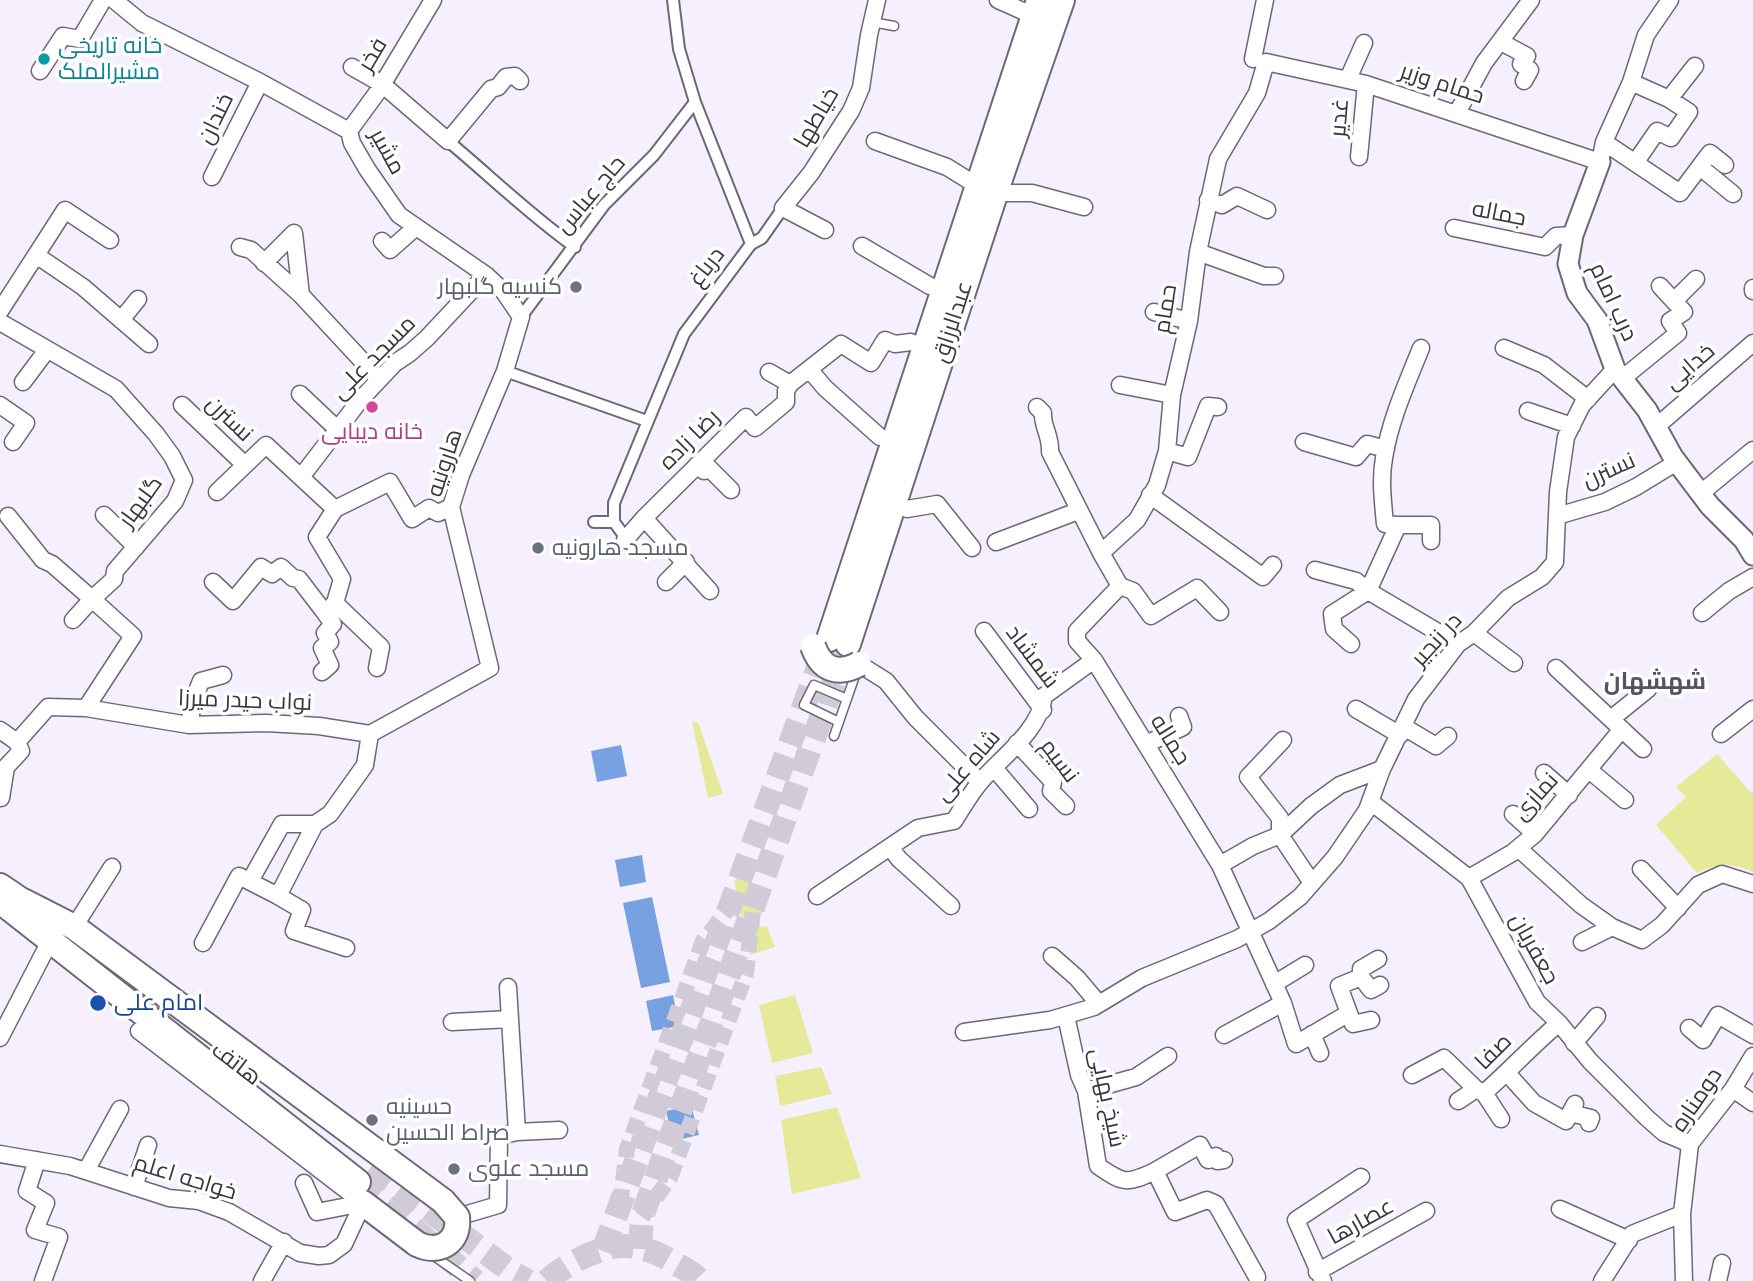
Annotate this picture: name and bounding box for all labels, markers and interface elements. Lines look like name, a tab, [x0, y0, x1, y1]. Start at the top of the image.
place label: خانه تاریخی مشیرالملک	[58, 32, 162, 86]
street label: فخر	[352, 33, 394, 77]
marker: خانه تاریخی مشیرالملک	[36, 51, 52, 67]
street label: حمام وزیر	[1396, 57, 1488, 111]
street label: خیاطها	[789, 83, 845, 153]
street label: خندان	[192, 89, 240, 149]
street label: غدیر	[1325, 97, 1355, 139]
street label: مشیر	[363, 124, 411, 180]
street label: حاج عباس	[550, 150, 632, 240]
street label: جماله	[1470, 195, 1528, 233]
street label: درباغ	[683, 242, 731, 292]
street label: درب امام	[1583, 258, 1643, 346]
place label: کنسیه گلبهار	[438, 273, 562, 301]
street label: عبدالرزاق	[927, 278, 979, 366]
marker: کنسیه گلبهار	[568, 279, 584, 295]
street label: حمام	[1149, 282, 1183, 336]
street label: مسجد علی	[326, 310, 422, 406]
street label: خدایی	[1659, 338, 1721, 396]
street label: نسترن	[200, 390, 258, 448]
marker: خانه دیبایی	[364, 399, 380, 415]
street label: رضا زاده	[654, 404, 726, 476]
place label: خانه دیبایی	[321, 418, 423, 446]
street label: هارونیه	[421, 426, 469, 500]
street label: نسترن	[1578, 447, 1640, 495]
street label: گلبهار	[113, 471, 169, 533]
place label: مسجد هارونیه	[552, 534, 689, 562]
marker: مسجد هارونیه	[530, 540, 546, 556]
street label: در زنجیر	[1406, 607, 1468, 673]
street label: شمشاد	[999, 620, 1065, 694]
district label: شهشهان	[1604, 668, 1706, 696]
street label: نواب حیدر میرزا	[177, 685, 313, 717]
street label: جماله	[1144, 709, 1196, 771]
street label: شاه علی	[929, 724, 1007, 808]
street label: نسیم	[1034, 734, 1084, 788]
street label: نمازی	[1507, 767, 1565, 827]
street label: جعفریان	[1503, 909, 1565, 989]
place label: امام علی	[114, 989, 203, 1017]
marker: امام علی	[88, 993, 108, 1013]
street label: صفا	[1470, 1028, 1518, 1076]
street label: هاتف	[206, 1036, 266, 1092]
street label: شیخ بهایی	[1083, 1046, 1131, 1150]
street label: دومناره	[1666, 1063, 1728, 1137]
place label: حسینیه صراط الحسین	[386, 1093, 510, 1147]
marker: حسینیه صراط الحسین	[364, 1112, 380, 1128]
street label: خواجه اعلم	[130, 1149, 240, 1207]
place label: مسجد علوی	[468, 1155, 589, 1183]
marker: مسجد علوی	[446, 1161, 462, 1177]
street label: عصارها	[1323, 1193, 1399, 1251]

